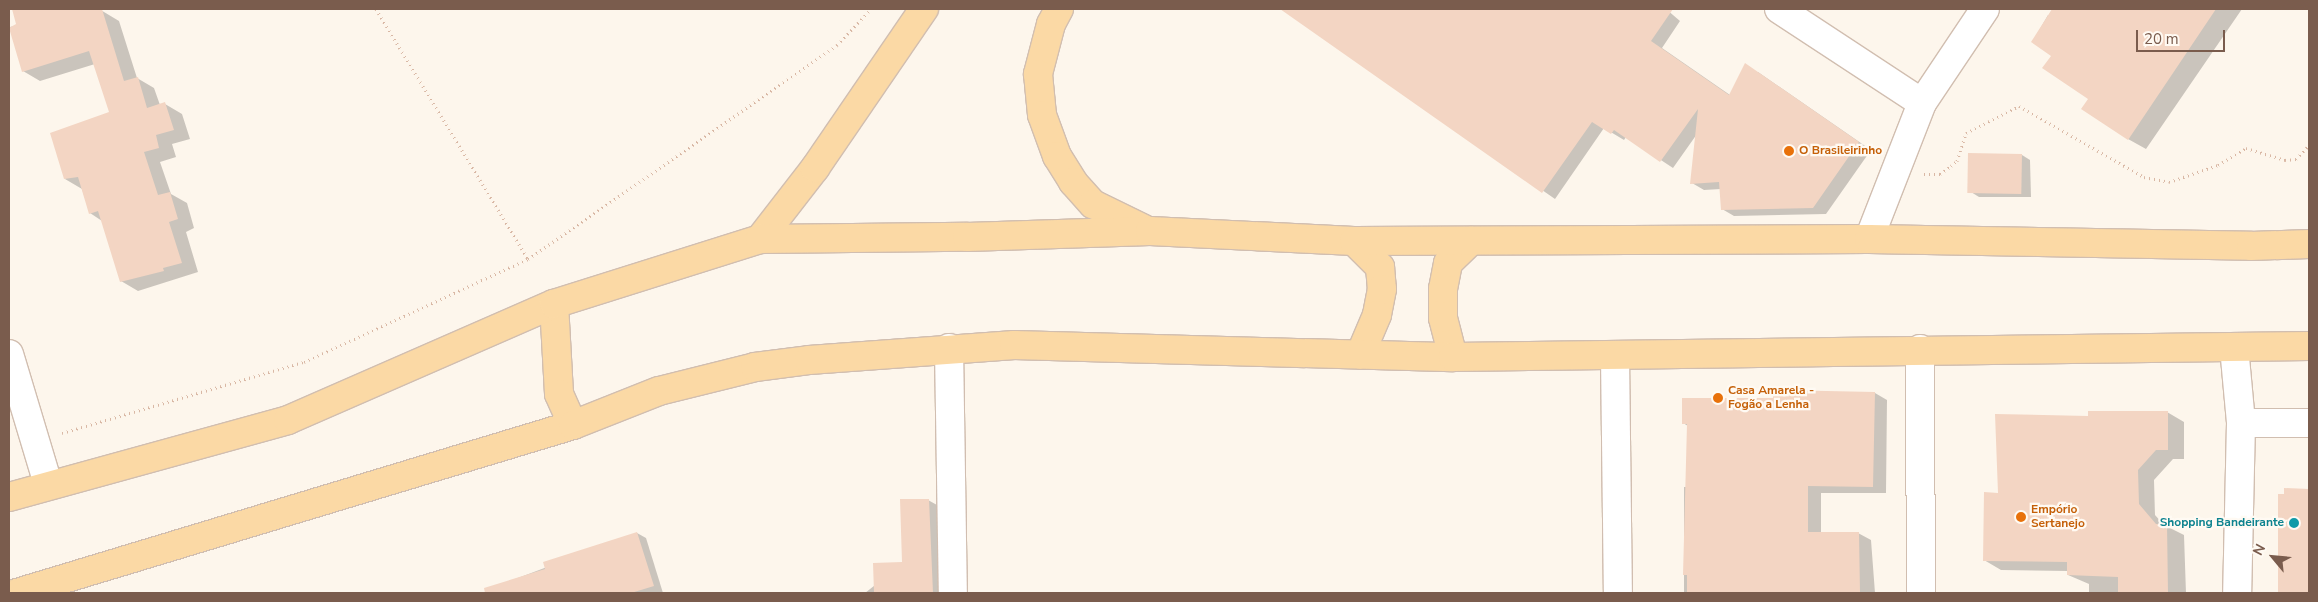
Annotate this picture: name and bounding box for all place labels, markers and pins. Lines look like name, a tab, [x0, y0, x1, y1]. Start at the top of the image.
place label: O Brasileirinho	[1799, 144, 1882, 158]
marker: O Brasileirinho	[1783, 145, 1795, 157]
place label: Casa Amarela - Fogão a Lenha	[1728, 384, 1814, 412]
marker: Casa Amarela - Fogão a Lenha	[1712, 392, 1724, 404]
place label: Empório Sertanejo	[2031, 503, 2085, 531]
marker: Empório Sertanejo	[2015, 511, 2027, 523]
place label: Shopping Bandeirante	[2160, 516, 2284, 530]
marker: Shopping Bandeirante	[2288, 517, 2300, 529]

